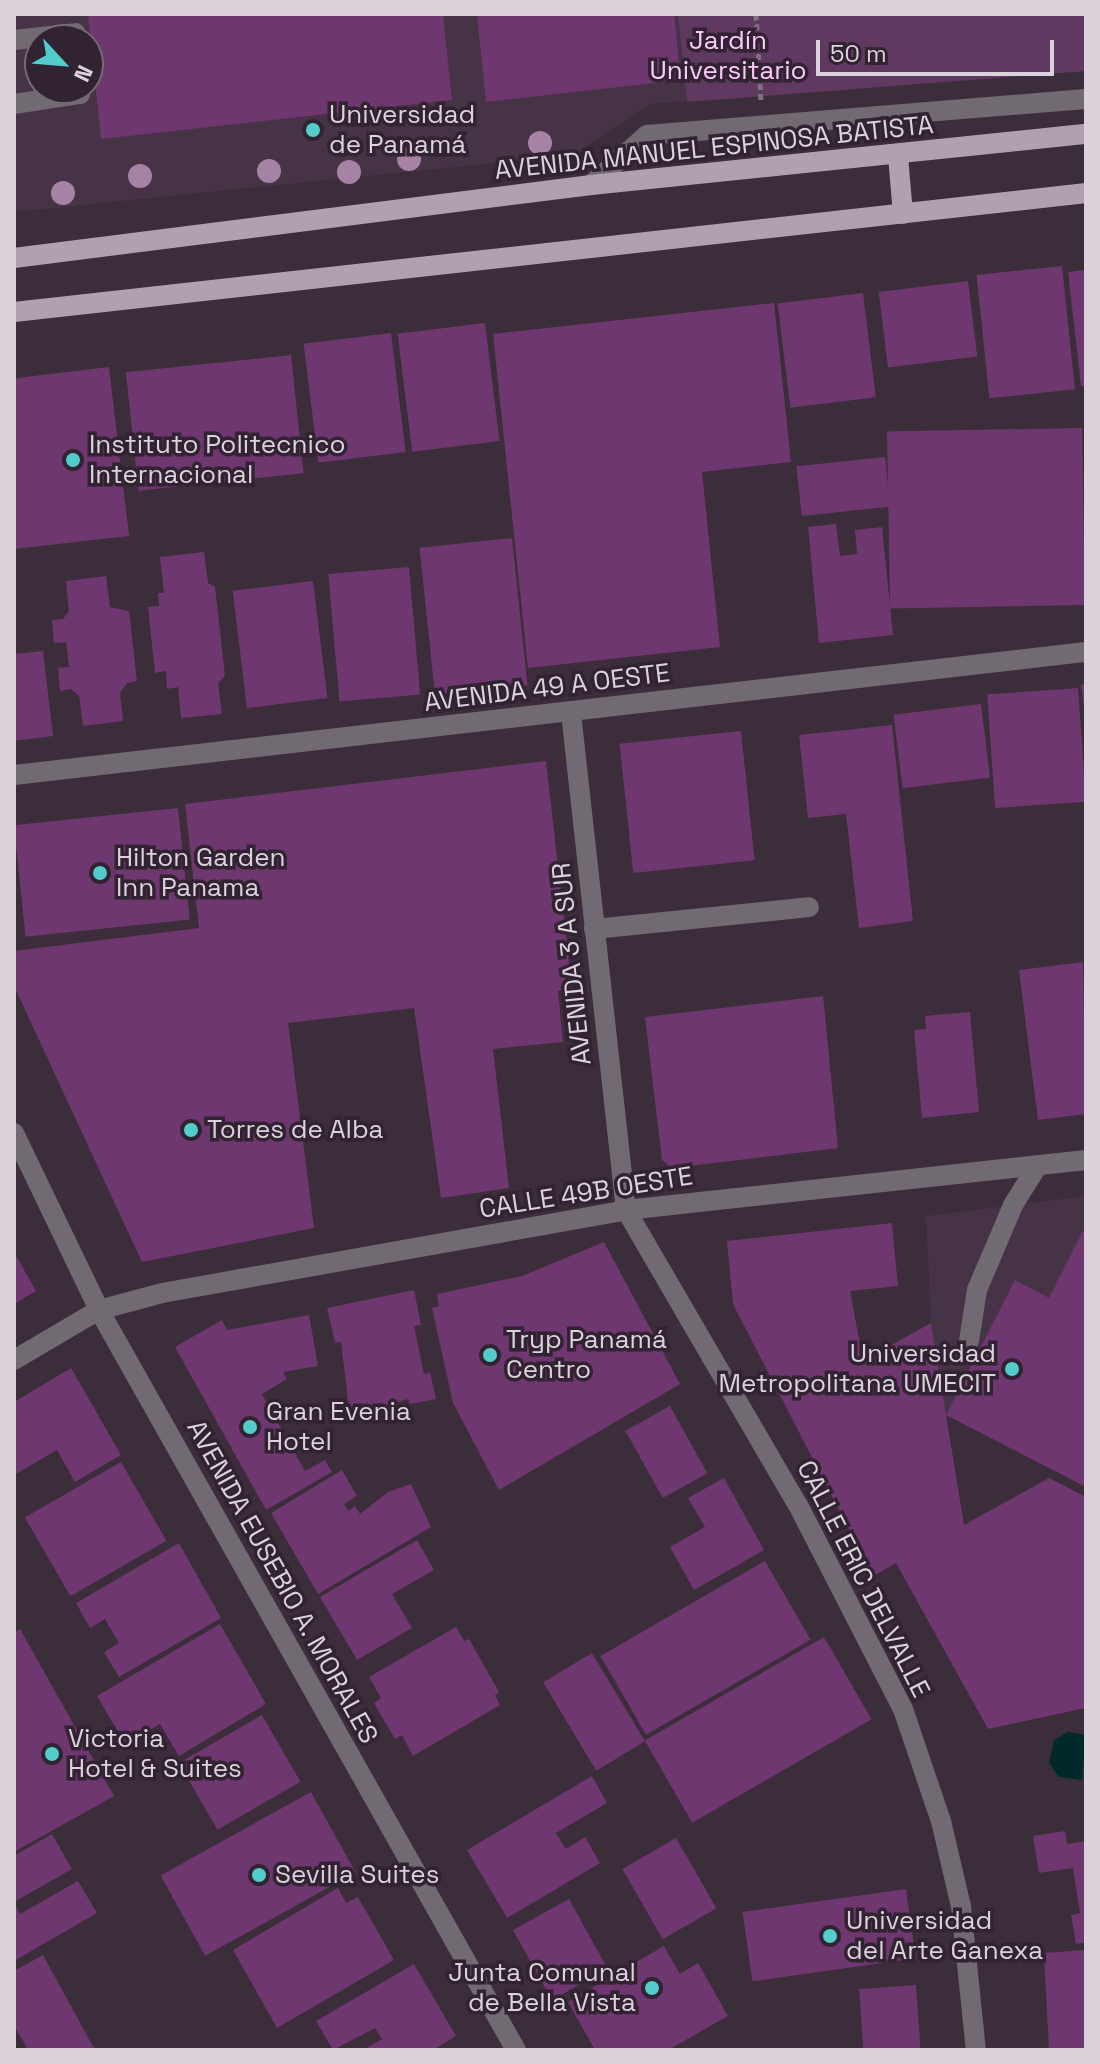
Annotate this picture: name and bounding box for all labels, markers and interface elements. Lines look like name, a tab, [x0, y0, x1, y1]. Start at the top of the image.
north arrow	[24, 24, 104, 104]
scale bar	[820, 24, 1058, 74]
park label: Jardín Universitario	[649, 25, 807, 86]
text: 50 m	[830, 38, 887, 69]
text: N	[68, 61, 100, 86]
place label: Universidad de Panamá	[329, 99, 475, 160]
street label: AVENIDA MANUEL ESPINOSA BATISTA	[492, 109, 936, 187]
marker: Universidad de Panamá	[304, 121, 322, 139]
place label: Instituto Politecnico Internacional	[89, 429, 345, 490]
marker: Instituto Politecnico Internacional	[64, 451, 82, 469]
street label: AVENIDA 49 A OESTE	[422, 657, 672, 719]
place label: Hilton Garden Inn Panama	[116, 842, 285, 904]
street label: AVENIDA 3 A SUR	[546, 861, 598, 1067]
marker: Hilton Garden Inn Panama	[91, 864, 109, 882]
place label: Torres de Alba	[207, 1114, 384, 1146]
marker: Torres de Alba	[182, 1121, 200, 1139]
street label: CALLE 49B OESTE	[477, 1161, 695, 1225]
place label: Tryp Panamá Centro	[506, 1324, 667, 1386]
place label: Universidad Metropolitana UMECIT	[719, 1338, 996, 1400]
marker: Tryp Panamá Centro	[481, 1346, 499, 1364]
marker: Universidad Metropolitana UMECIT	[1003, 1360, 1021, 1378]
place label: Gran Evenia Hotel	[266, 1396, 411, 1458]
street label: AVENIDA EUSEBIO A. MORALES	[179, 1414, 385, 1750]
marker: Gran Evenia Hotel	[241, 1418, 259, 1436]
street label: CALLE ERIC DELVALLE	[790, 1455, 936, 1703]
place label: Victoria Hotel & Suites	[68, 1723, 242, 1784]
marker: Victoria Hotel & Suites	[43, 1745, 61, 1763]
place label: Sevilla Suites	[275, 1859, 439, 1891]
marker: Sevilla Suites	[250, 1866, 268, 1884]
place label: Universidad del Arte Ganexa	[846, 1905, 1044, 1966]
marker: Universidad del Arte Ganexa	[821, 1927, 839, 1945]
place label: Junta Comunal de Bella Vista	[448, 1957, 636, 2018]
marker: Junta Comunal de Bella Vista	[643, 1979, 661, 1997]

